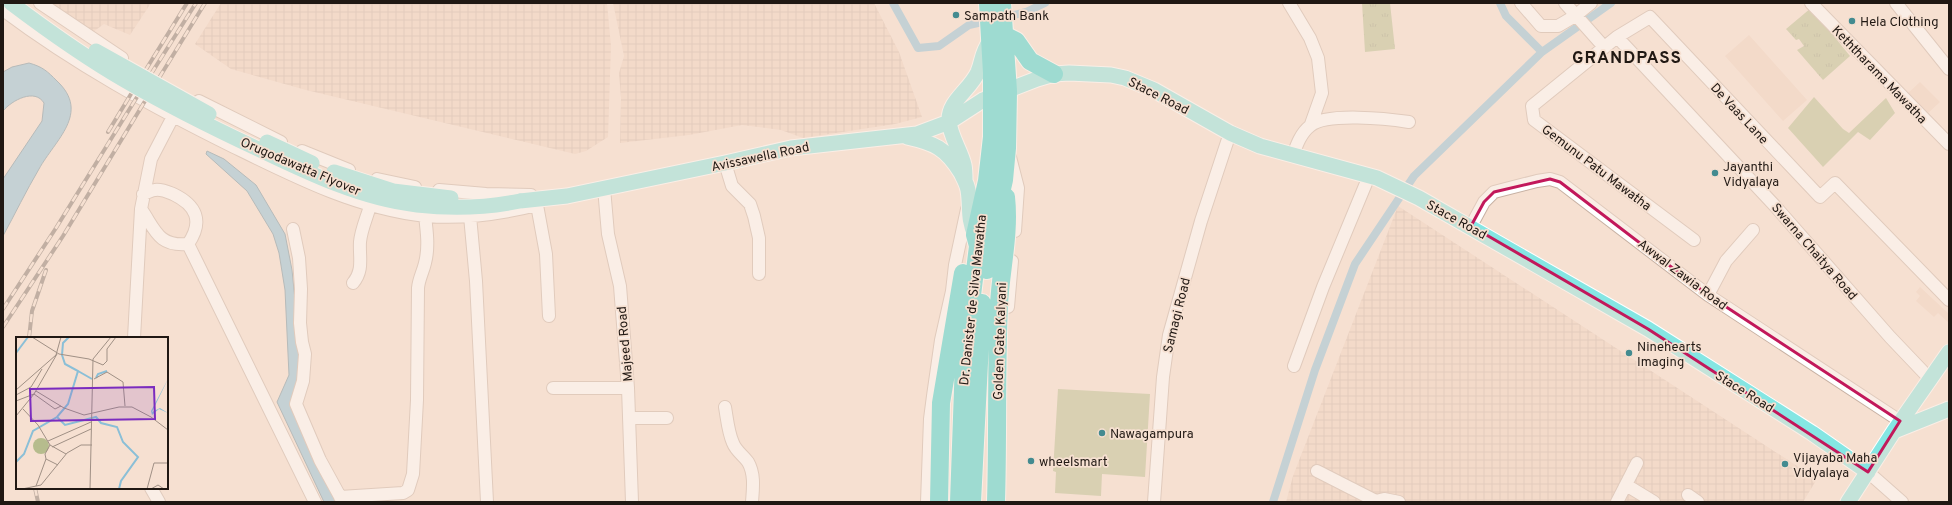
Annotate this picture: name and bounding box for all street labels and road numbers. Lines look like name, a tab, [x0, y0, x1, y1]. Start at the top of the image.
street label: Keththarama Mawatha	[1828, 23, 1930, 128]
street label: Stace Road	[1125, 75, 1191, 119]
street label: De Vaas Lane	[1706, 81, 1771, 148]
street label: Gemunu Patu Mawatha	[1538, 122, 1654, 215]
street label: Orugodawatta Flyover	[238, 135, 363, 200]
street label: Avissawella Road	[710, 140, 811, 176]
street label: Stace Road	[1423, 198, 1489, 244]
street label: Swarna Chaitya Road	[1767, 201, 1860, 304]
street label: Dr. Danister de Silva Mawatha	[957, 214, 991, 386]
street label: Awwal Zawia Road	[1634, 237, 1730, 314]
street label: Samagi Road	[1161, 276, 1195, 355]
street label: Golden Gate Kalyani	[991, 282, 1011, 400]
street label: Majeed Road	[615, 306, 637, 382]
street label: Stace Road	[1712, 368, 1776, 417]

